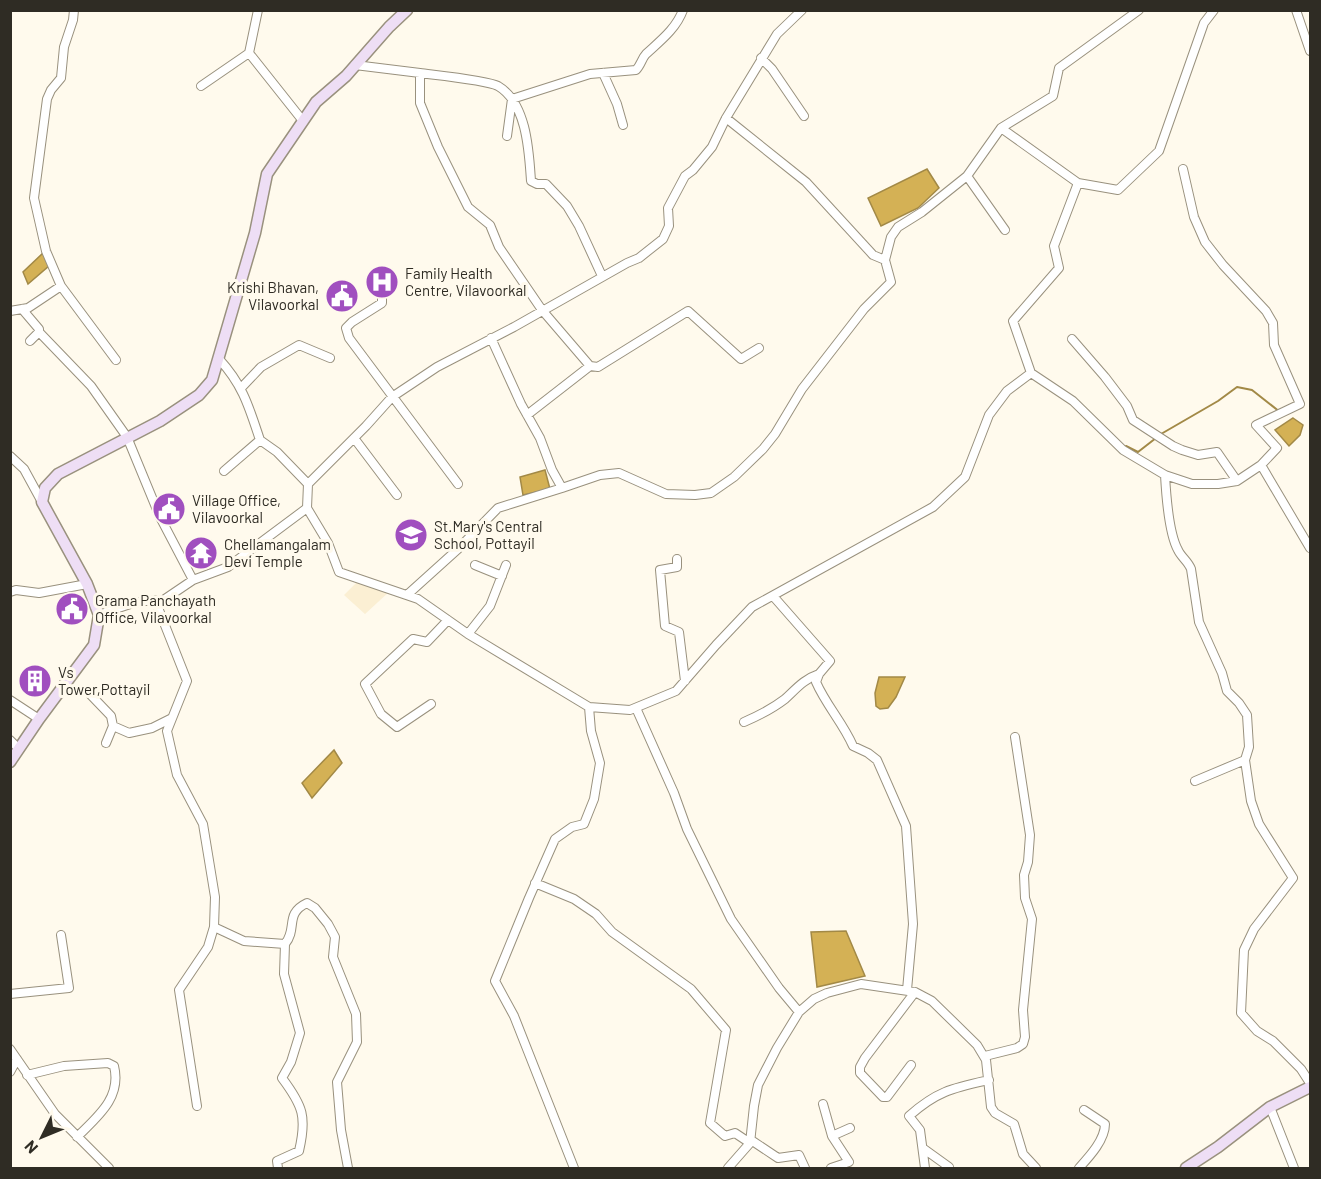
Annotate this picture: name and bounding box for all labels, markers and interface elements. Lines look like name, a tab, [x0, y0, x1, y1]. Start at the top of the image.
hospital icon: Family Health Centre, Vilavoorkal	[364, 264, 400, 300]
place label: Family Health Centre, Vilavoorkal	[405, 264, 527, 299]
place label: Krishi Bhavan, Vilavoorkal	[227, 278, 319, 313]
public building icon: Krishi Bhavan, Vilavoorkal	[324, 278, 360, 314]
public building icon: Village Office, Vilavoorkal	[151, 491, 187, 527]
place label: Village Office, Vilavoorkal	[192, 491, 281, 526]
school or university icon: St.Mary's Central School, Pottayil	[393, 517, 429, 553]
place label: St.Mary's Central School, Pottayil	[434, 517, 543, 552]
temple icon: Chellamangalam Devi Temple	[183, 535, 219, 571]
place label: Chellamangalam Devi Temple	[224, 535, 331, 570]
public building icon: Grama Panchayath Office, Vilavoorkal	[54, 591, 90, 627]
place label: Grama Panchayath Office, Vilavoorkal	[95, 591, 216, 626]
building icon: Vs Tower,Pottayil	[17, 663, 53, 699]
place label: Vs Tower,Pottayil	[58, 663, 150, 698]
north arrow	[12, 1107, 72, 1167]
text: N	[20, 1137, 41, 1158]

